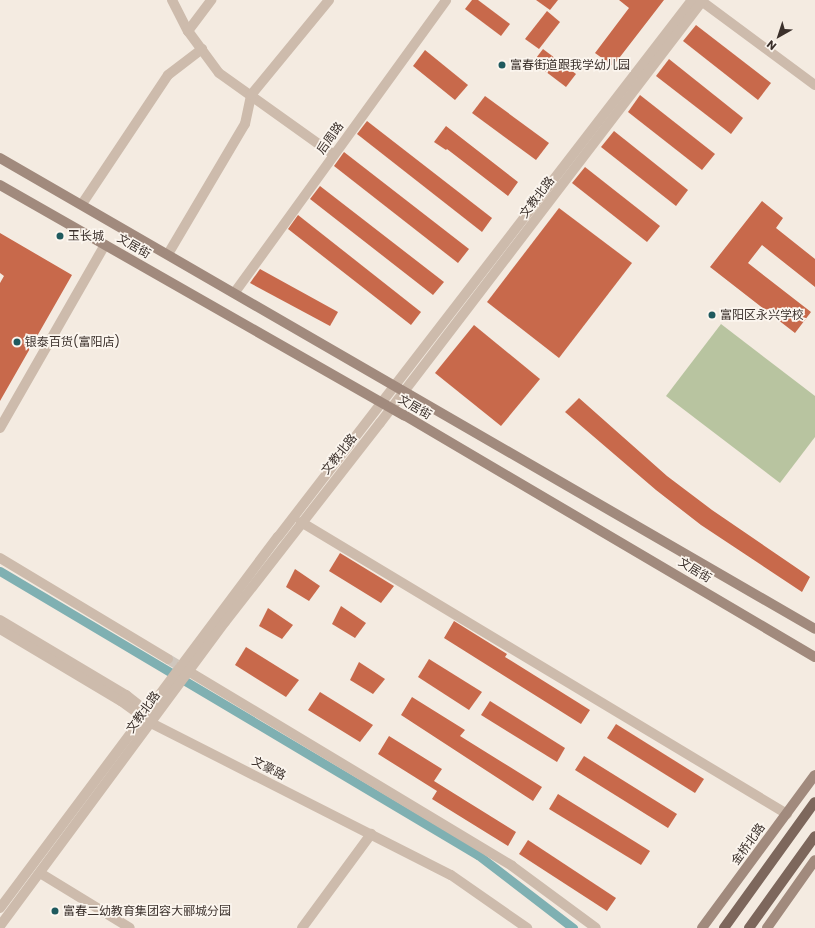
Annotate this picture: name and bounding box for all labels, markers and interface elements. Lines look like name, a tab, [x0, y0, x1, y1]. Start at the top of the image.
north arrow	[759, 16, 799, 56]
text: N	[763, 37, 780, 54]
place label: 富春街道跟我学幼儿园	[510, 58, 630, 72]
marker: 富春街道跟我学幼儿园	[497, 60, 507, 70]
street label: 后周路	[314, 119, 346, 157]
street label: 文教北路	[517, 173, 557, 221]
place label: 玉长城	[68, 229, 104, 243]
marker: 玉长城	[55, 231, 65, 241]
street label: 文居街	[115, 231, 153, 261]
place label: 富阳区永兴学校	[720, 308, 804, 322]
marker: 富阳区永兴学校	[707, 310, 717, 320]
place label: 银泰百货(富阳店)	[25, 335, 120, 349]
marker: 银泰百货(富阳店)	[12, 337, 22, 347]
street label: 文居街	[396, 392, 434, 422]
street label: 文教北路	[318, 431, 360, 477]
street label: 文居街	[676, 555, 714, 585]
street label: 文教北路	[123, 688, 163, 736]
street label: 文豪路	[250, 753, 288, 783]
street label: 金桥北路	[728, 820, 768, 868]
place label: 富春二幼教育集团容大郦城分园	[63, 904, 231, 918]
marker: 富春二幼教育集团容大郦城分园	[50, 906, 60, 916]

